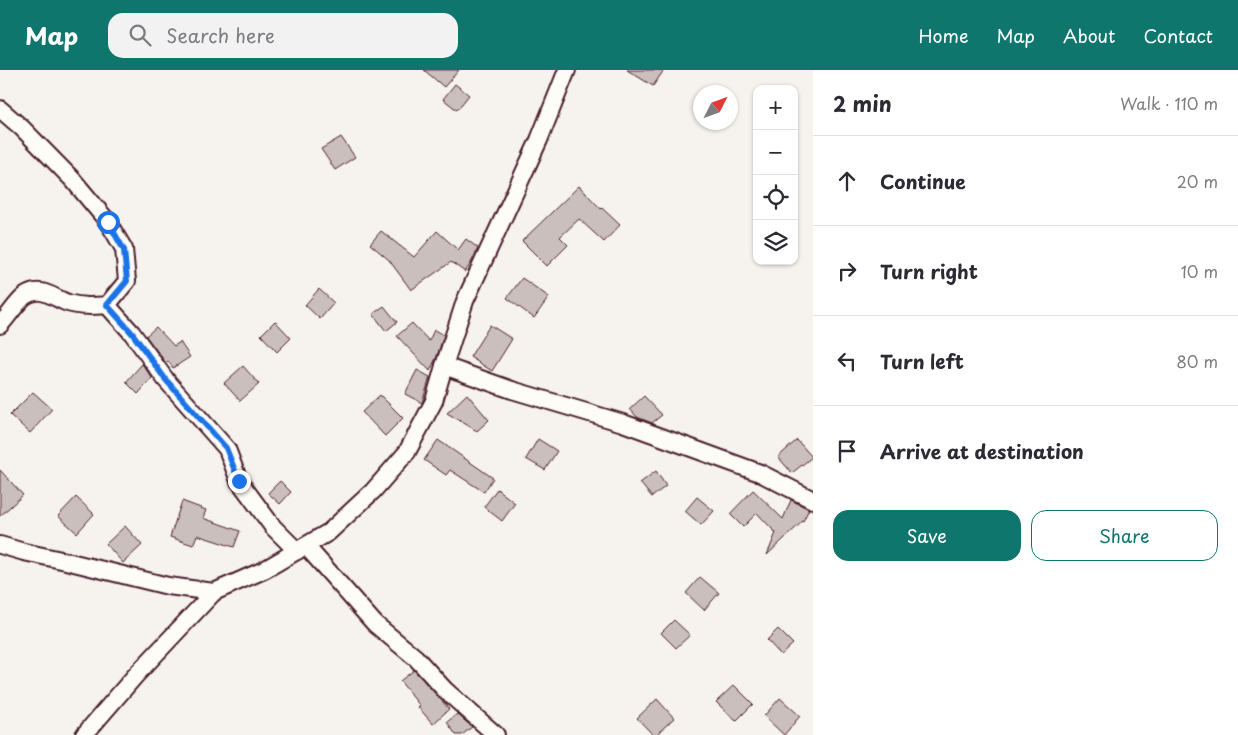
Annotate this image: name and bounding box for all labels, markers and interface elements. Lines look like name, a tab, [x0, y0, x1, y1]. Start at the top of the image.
search box	[108, 13, 458, 58]
text: Map	[25, 17, 78, 53]
icon: search	[126, 21, 154, 49]
text: Search here	[166, 21, 275, 49]
text: Home	[918, 22, 968, 49]
text: Map	[996, 22, 1035, 49]
text: About	[1063, 22, 1115, 49]
text: Contact	[1143, 22, 1213, 49]
north arrow	[693, 85, 738, 130]
map controls	[753, 85, 798, 265]
button: +	[753, 85, 798, 130]
text: 2 min	[833, 87, 892, 119]
text: Walk · 110 m	[1120, 91, 1218, 115]
button: −	[753, 130, 798, 175]
icon: ahead	[833, 167, 861, 195]
text: Continue	[880, 167, 966, 195]
text: 20 m	[1177, 169, 1218, 193]
button: locate	[753, 175, 798, 220]
route start	[97, 211, 120, 234]
button: layers	[753, 220, 798, 265]
icon: right	[833, 257, 861, 285]
text: Turn right	[880, 257, 978, 285]
text: 10 m	[1181, 259, 1218, 283]
icon: left	[833, 347, 861, 375]
text: Turn left	[880, 347, 964, 375]
text: 80 m	[1176, 349, 1218, 373]
icon: arrive	[833, 437, 861, 465]
text: Arrive at destination	[880, 437, 1084, 465]
route end	[228, 470, 251, 493]
button: Save	[833, 510, 1021, 561]
button: Share	[1031, 510, 1218, 561]

